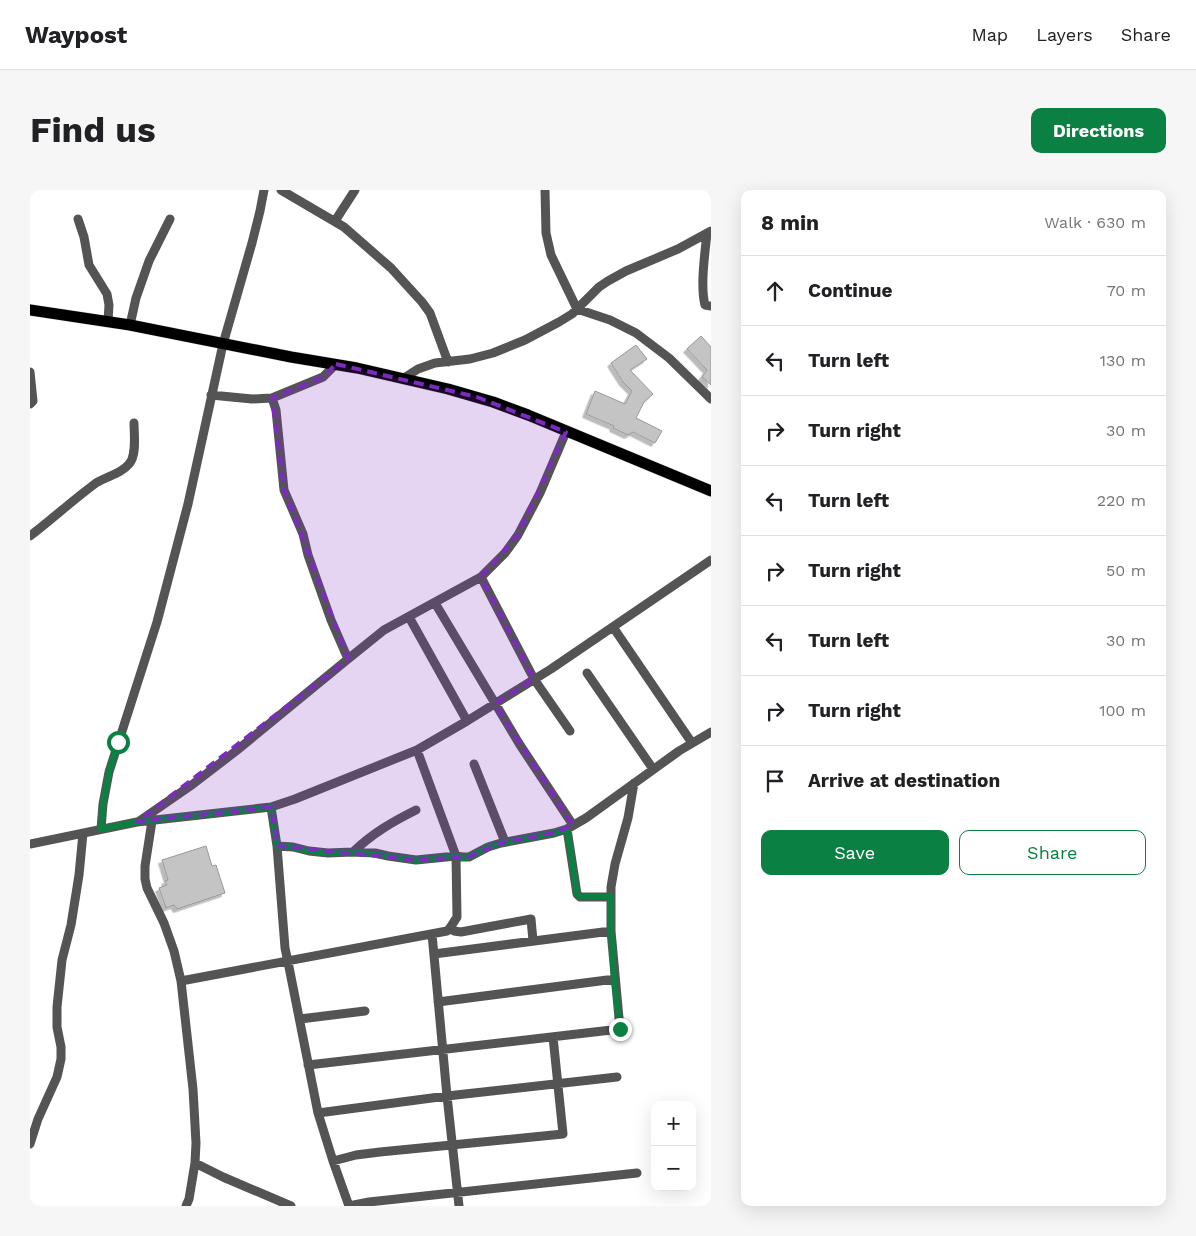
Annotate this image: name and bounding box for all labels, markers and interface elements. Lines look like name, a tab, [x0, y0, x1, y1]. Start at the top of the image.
text: Waypost	[25, 21, 127, 49]
text: Map	[971, 24, 1008, 45]
text: Layers	[1036, 24, 1093, 45]
text: Share	[1121, 24, 1171, 45]
button: Directions	[1031, 108, 1166, 153]
text: Find us	[30, 109, 156, 151]
text: 8 min	[761, 210, 819, 235]
text: Walk · 630 m	[1044, 213, 1146, 232]
icon: ahead	[761, 277, 789, 305]
text: Continue	[808, 279, 892, 302]
text: 70 m	[1107, 281, 1146, 300]
icon: left	[761, 347, 789, 375]
text: Turn left	[808, 349, 889, 372]
text: 130 m	[1100, 351, 1146, 370]
icon: right	[761, 417, 789, 445]
text: Turn right	[808, 419, 901, 442]
text: 30 m	[1106, 421, 1146, 440]
icon: left	[761, 487, 789, 515]
text: Turn left	[808, 489, 889, 512]
text: 220 m	[1097, 491, 1146, 510]
icon: right	[761, 557, 789, 585]
text: Turn right	[808, 559, 901, 582]
text: 50 m	[1106, 561, 1146, 580]
icon: left	[761, 627, 789, 655]
text: Turn left	[808, 629, 889, 652]
text: 30 m	[1106, 631, 1146, 650]
icon: right	[761, 697, 789, 725]
text: Turn right	[808, 699, 901, 722]
text: 100 m	[1099, 701, 1146, 720]
route start	[107, 731, 130, 754]
icon: arrive	[761, 767, 789, 795]
text: Arrive at destination	[808, 769, 1000, 792]
button: Save	[761, 830, 949, 875]
button: Share	[959, 830, 1146, 875]
route end	[609, 1018, 632, 1041]
map controls	[651, 1101, 696, 1191]
button: +	[651, 1101, 696, 1146]
button: −	[651, 1146, 696, 1191]

